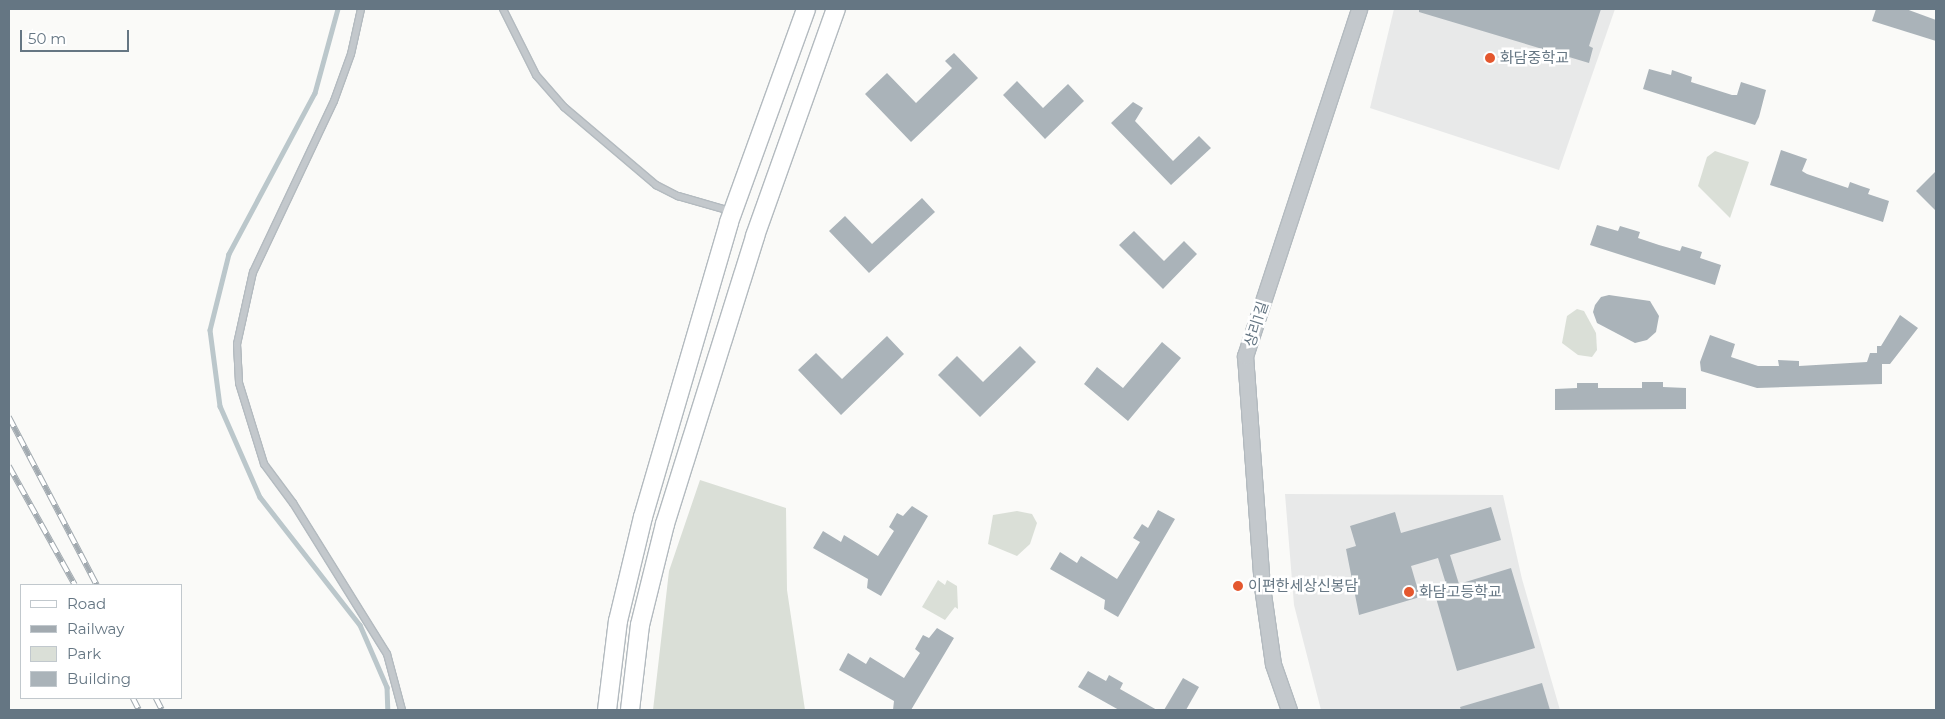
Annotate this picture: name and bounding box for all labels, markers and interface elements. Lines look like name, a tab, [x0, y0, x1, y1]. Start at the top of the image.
scale bar	[22, 20, 131, 52]
text: 50 m	[28, 29, 66, 48]
place label: 화담중학교	[1500, 49, 1569, 67]
marker: 화담중학교	[1484, 52, 1496, 64]
street label: 상리1길	[1240, 299, 1272, 349]
place label: 이편한세상신봉담	[1248, 577, 1358, 595]
marker: 이편한세상신봉담	[1232, 580, 1244, 592]
place label: 화담고등학교	[1419, 583, 1502, 601]
legend	[20, 584, 182, 699]
marker: 화담고등학교	[1403, 586, 1415, 598]
text: Road	[67, 594, 106, 613]
text: Railway	[67, 619, 124, 638]
text: Park	[67, 644, 101, 663]
text: Building	[67, 669, 131, 688]

